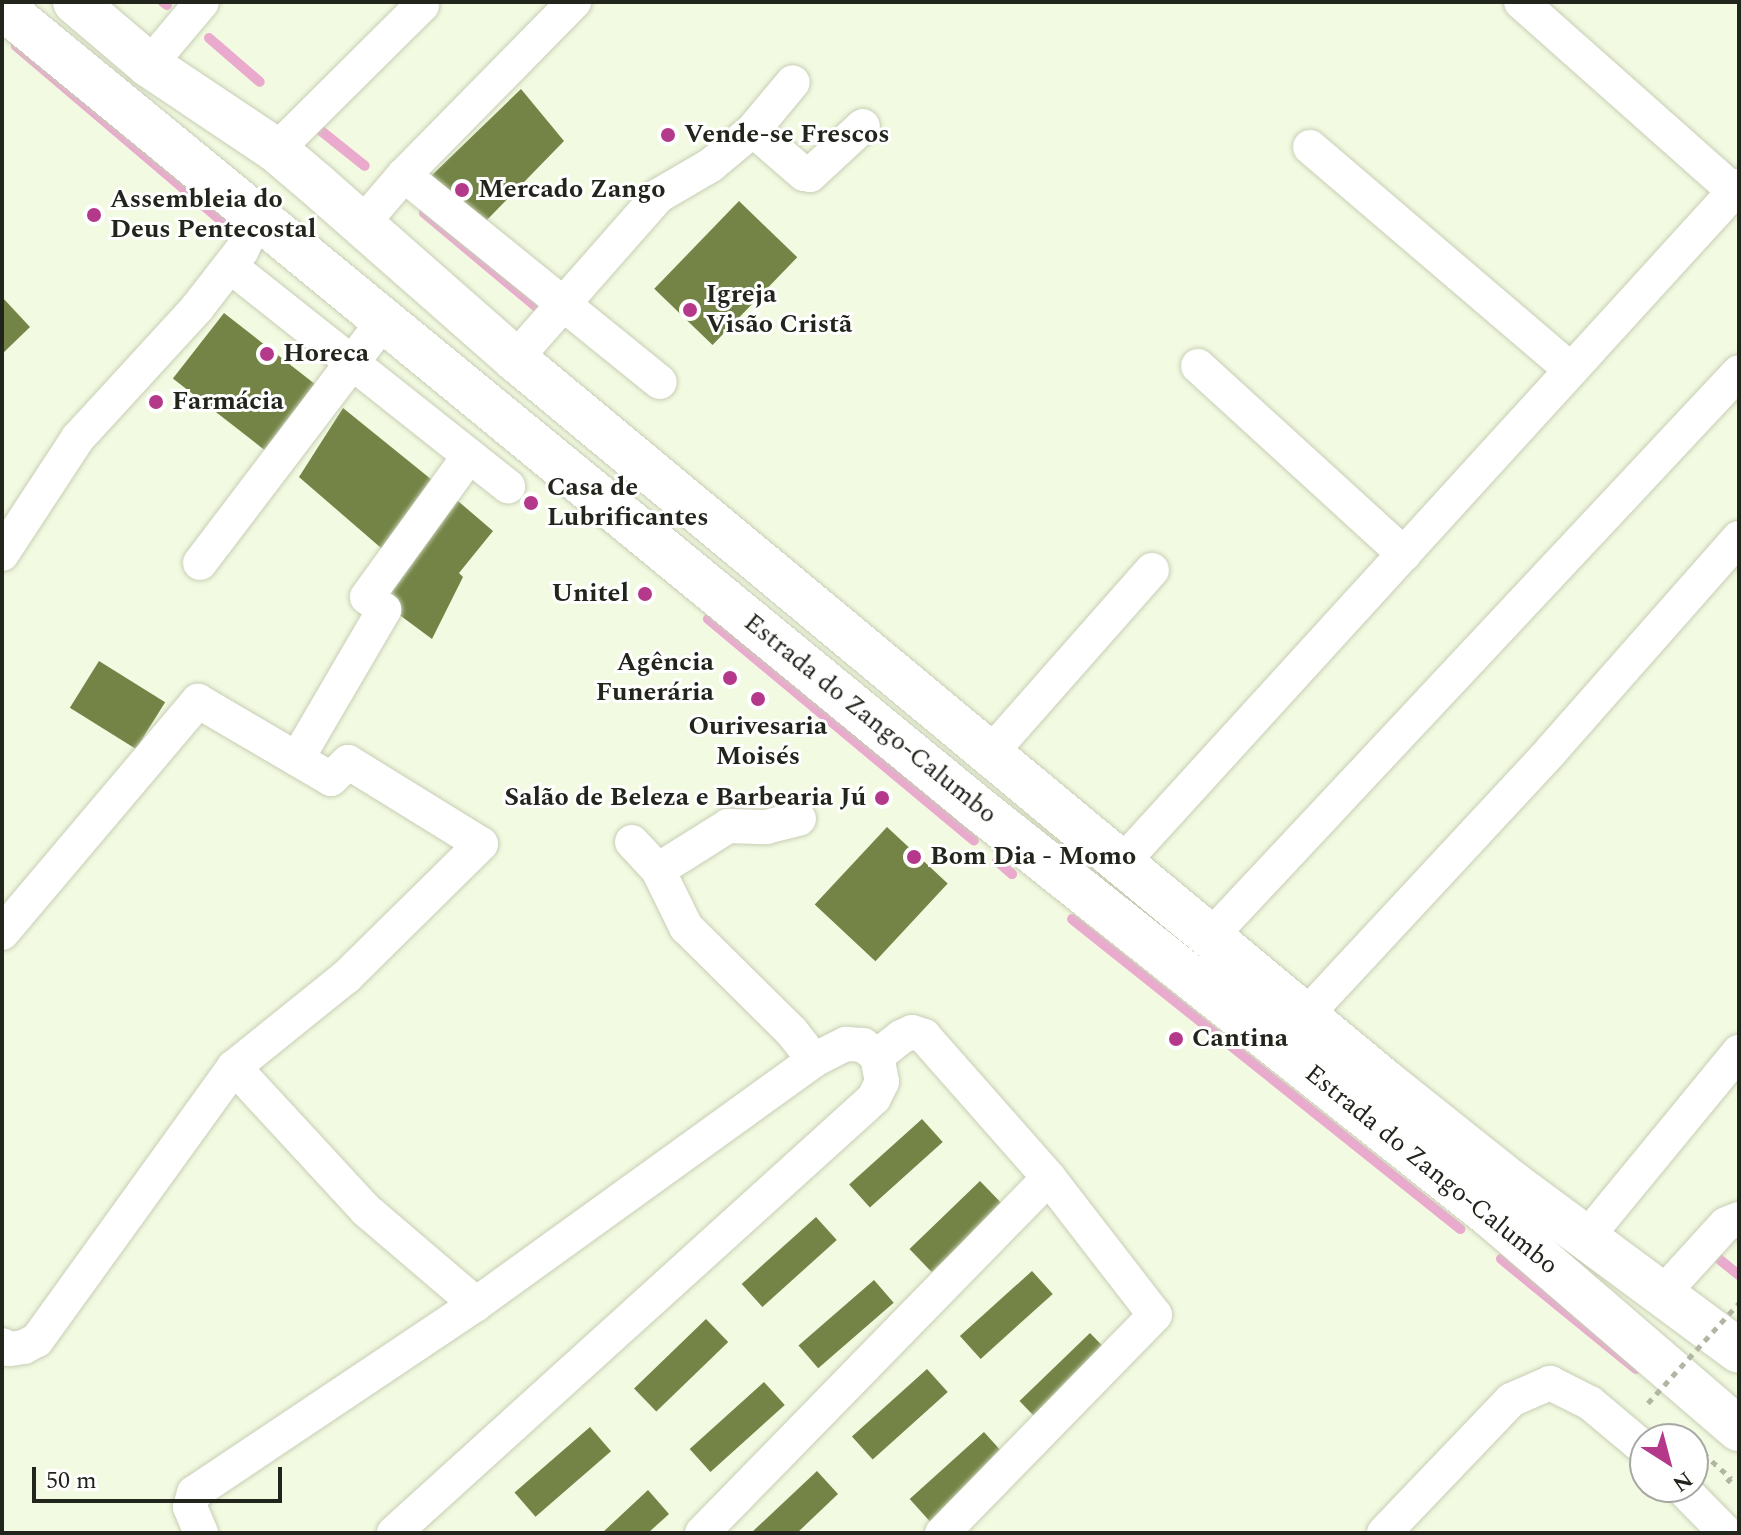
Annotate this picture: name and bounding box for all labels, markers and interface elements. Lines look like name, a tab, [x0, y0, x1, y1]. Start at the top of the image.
place label: Vende-se Frescos	[684, 119, 890, 151]
marker: Vende-se Frescos	[659, 126, 677, 144]
place label: Mercado Zango	[478, 174, 665, 206]
marker: Mercado Zango	[453, 181, 471, 199]
place label: Assembleia do Deus Pentecostal	[110, 184, 316, 246]
marker: Assembleia do Deus Pentecostal	[85, 206, 103, 224]
place label: Igreja Visão Cristã	[706, 279, 852, 340]
marker: Igreja Visão Cristã	[681, 301, 699, 319]
place label: Horeca	[283, 338, 369, 370]
marker: Horeca	[258, 345, 276, 363]
place label: Farmácia	[172, 386, 284, 418]
marker: Farmácia	[147, 393, 165, 411]
place label: Casa de Lubrificantes	[547, 472, 709, 534]
marker: Casa de Lubrificantes	[522, 494, 540, 512]
place label: Unitel	[551, 578, 629, 610]
marker: Unitel	[636, 585, 654, 603]
street label: Estrada do Zango-Calumbo	[737, 607, 1003, 831]
place label: Agência Funerária	[596, 647, 714, 708]
marker: Agência Funerária	[721, 669, 739, 687]
marker: Ourivesaria Moisés	[749, 690, 767, 708]
place label: Ourivesaria Moisés	[689, 711, 827, 772]
place label: Salão de Beleza e Barbearia Jú	[504, 782, 866, 814]
marker: Salão de Beleza e Barbearia Jú	[873, 789, 891, 807]
place label: Bom Dia - Momo	[930, 841, 1136, 873]
marker: Bom Dia - Momo	[905, 848, 923, 866]
place label: Cantina	[1192, 1023, 1288, 1055]
marker: Cantina	[1167, 1030, 1185, 1048]
street label: Estrada do Zango-Calumbo	[1298, 1058, 1564, 1282]
north arrow	[1629, 1423, 1709, 1503]
scale bar	[36, 1451, 286, 1501]
text: 50 m	[46, 1463, 97, 1499]
text: N	[1665, 1463, 1699, 1500]

